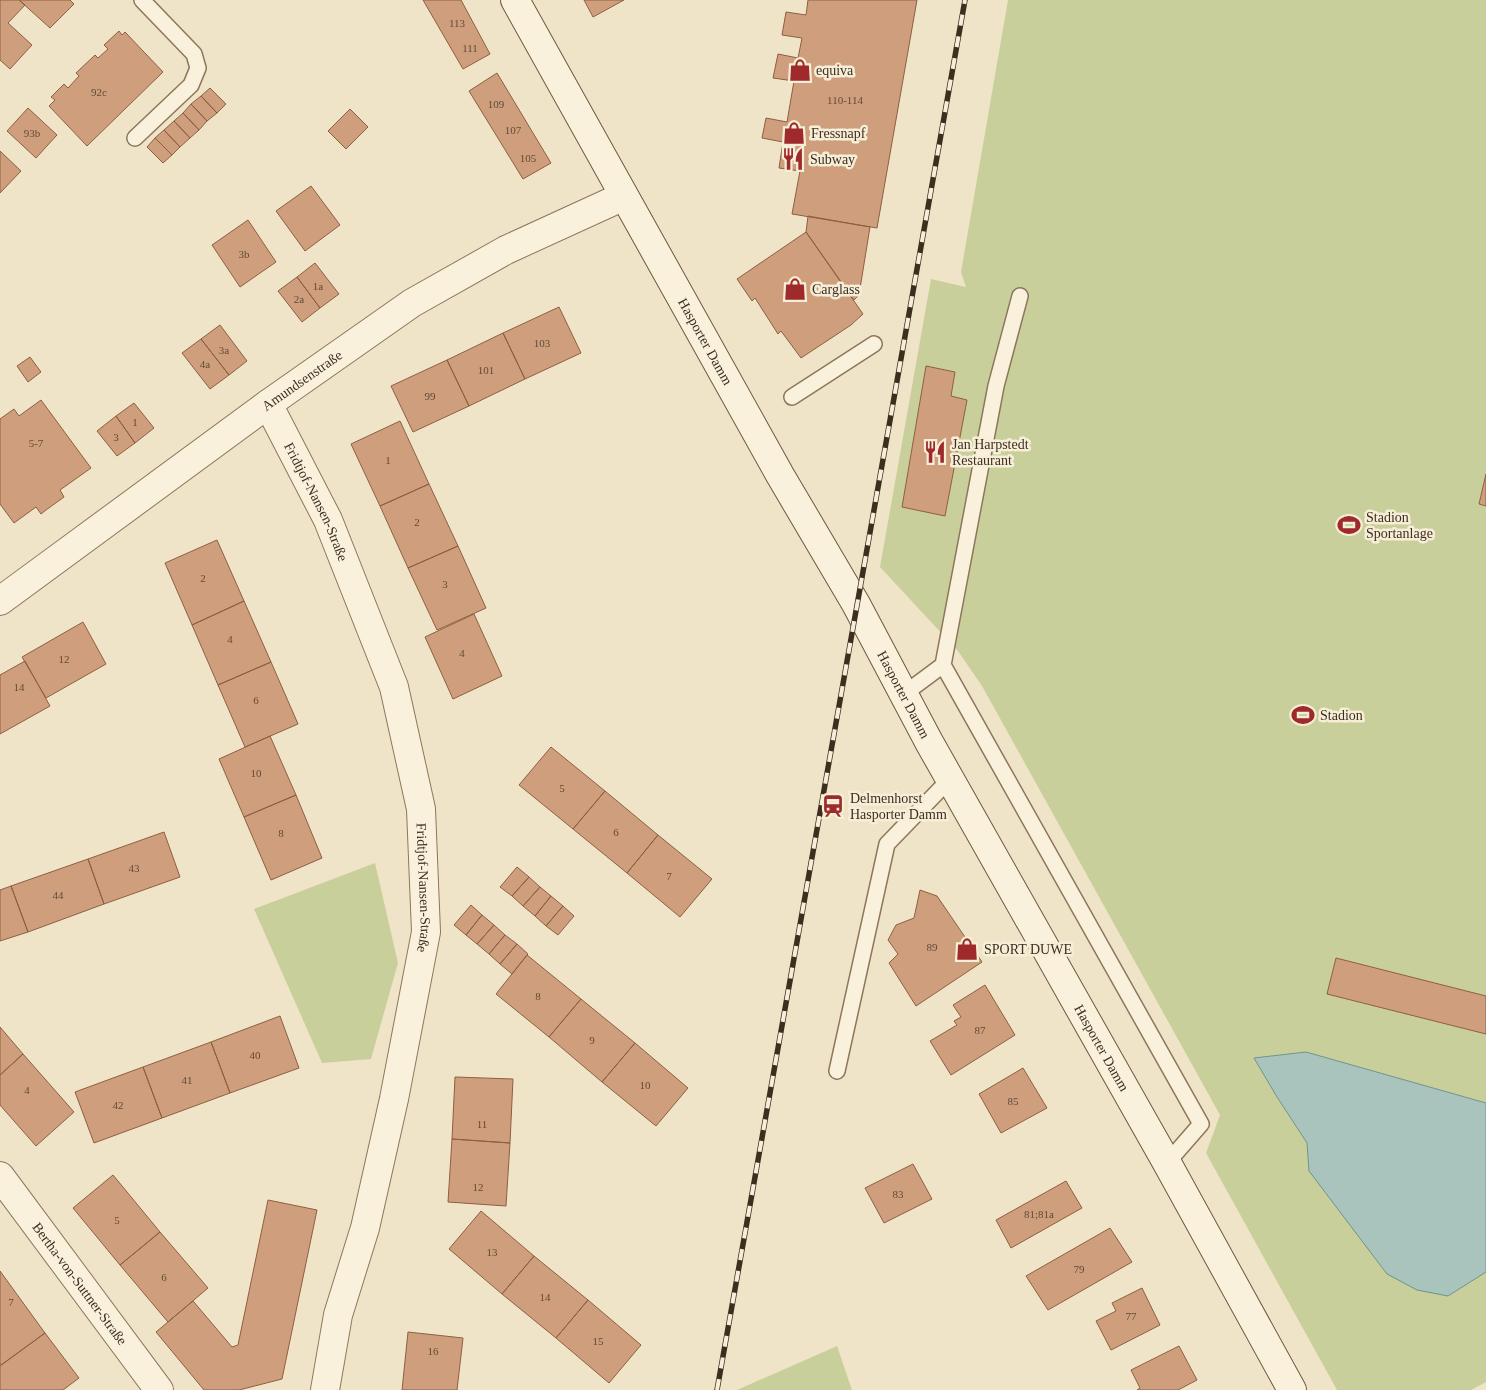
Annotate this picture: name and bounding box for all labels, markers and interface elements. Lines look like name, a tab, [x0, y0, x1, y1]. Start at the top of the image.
house number: 113	[449, 17, 466, 29]
house number: 111	[462, 42, 478, 54]
shop icon: equiva	[787, 57, 813, 83]
place label: equiva	[816, 63, 854, 78]
house number: 92c	[91, 86, 107, 98]
house number: 110-114	[827, 94, 863, 106]
house number: 109	[488, 98, 505, 110]
shop icon: Fressnapf	[781, 120, 807, 146]
house number: 107	[505, 124, 522, 136]
place label: Fressnapf	[811, 126, 866, 141]
house number: 93b	[24, 127, 41, 139]
restaurant icon: Subway	[780, 146, 806, 172]
house number: 105	[520, 152, 537, 164]
place label: Subway	[810, 152, 855, 167]
house number: 3b	[239, 248, 250, 260]
shop icon: Carglass	[782, 276, 808, 302]
house number: 1a	[313, 280, 323, 292]
place label: Carglass	[812, 282, 860, 297]
house number: 2a	[294, 293, 304, 305]
street label: Hasporter Damm	[675, 296, 735, 388]
house number: 103	[534, 337, 551, 349]
house number: 3a	[219, 344, 229, 356]
street label: Amundsenstraße	[259, 347, 345, 414]
house number: 4a	[200, 358, 210, 370]
house number: 101	[478, 364, 494, 376]
house number: 99	[425, 390, 436, 402]
house number: 1	[132, 416, 138, 428]
house number: 3	[113, 431, 119, 443]
house number: 5-7	[29, 437, 44, 449]
place label: Jan Harpstedt Restaurant	[952, 437, 1029, 468]
restaurant icon: Jan Harpstedt Restaurant	[922, 439, 948, 465]
street label: Fridtjof-Nansen-Straße	[281, 440, 350, 563]
house number: 1	[385, 454, 391, 466]
place label: Stadion Sportanlage	[1366, 510, 1433, 541]
sports icon: Stadion Sportanlage	[1336, 512, 1362, 538]
house number: 2	[414, 516, 420, 528]
house number: 2	[200, 572, 206, 584]
house number: 3	[442, 578, 448, 590]
house number: 4	[227, 633, 233, 645]
house number: 4	[459, 647, 465, 659]
street label: Hasporter Damm	[874, 648, 933, 741]
house number: 12	[59, 653, 70, 665]
house number: 14	[14, 681, 25, 693]
house number: 6	[253, 694, 259, 706]
sports icon: Stadion	[1290, 702, 1316, 728]
place label: Stadion	[1320, 708, 1363, 723]
house number: 10	[251, 767, 262, 779]
house number: 5	[559, 782, 565, 794]
place label: Delmenhorst Hasporter Damm	[850, 791, 947, 822]
station icon: Delmenhorst Hasporter Damm	[820, 793, 846, 819]
street label: Fridtjof-Nansen-Straße	[414, 823, 433, 954]
house number: 6	[613, 826, 619, 838]
house number: 8	[278, 827, 284, 839]
house number: 43	[129, 862, 140, 874]
house number: 7	[666, 870, 672, 882]
house number: 44	[53, 889, 64, 901]
shop icon: SPORT DUWE	[954, 936, 980, 962]
house number: 89	[927, 941, 938, 953]
place label: SPORT DUWE	[984, 942, 1072, 957]
house number: 8	[535, 990, 541, 1002]
street label: Hasporter Damm	[1071, 1002, 1132, 1094]
house number: 87	[975, 1024, 986, 1036]
house number: 9	[589, 1034, 595, 1046]
house number: 40	[250, 1049, 261, 1061]
house number: 41	[182, 1074, 193, 1086]
house number: 10	[640, 1079, 651, 1091]
house number: 4	[24, 1084, 30, 1096]
house number: 85	[1008, 1095, 1019, 1107]
house number: 42	[113, 1099, 124, 1111]
house number: 11	[477, 1118, 487, 1130]
house number: 12	[473, 1181, 484, 1193]
house number: 83	[893, 1188, 904, 1200]
house number: 81;81a	[1024, 1208, 1054, 1220]
house number: 5	[114, 1214, 120, 1226]
street label: Bertha-von-Suttner-Straße	[29, 1220, 130, 1348]
house number: 13	[487, 1246, 498, 1258]
house number: 79	[1074, 1263, 1085, 1275]
house number: 6	[161, 1271, 167, 1283]
house number: 14	[540, 1291, 551, 1303]
house number: 7	[8, 1296, 14, 1308]
house number: 77	[1126, 1310, 1137, 1322]
house number: 15	[593, 1335, 604, 1347]
house number: 16	[428, 1345, 439, 1357]

